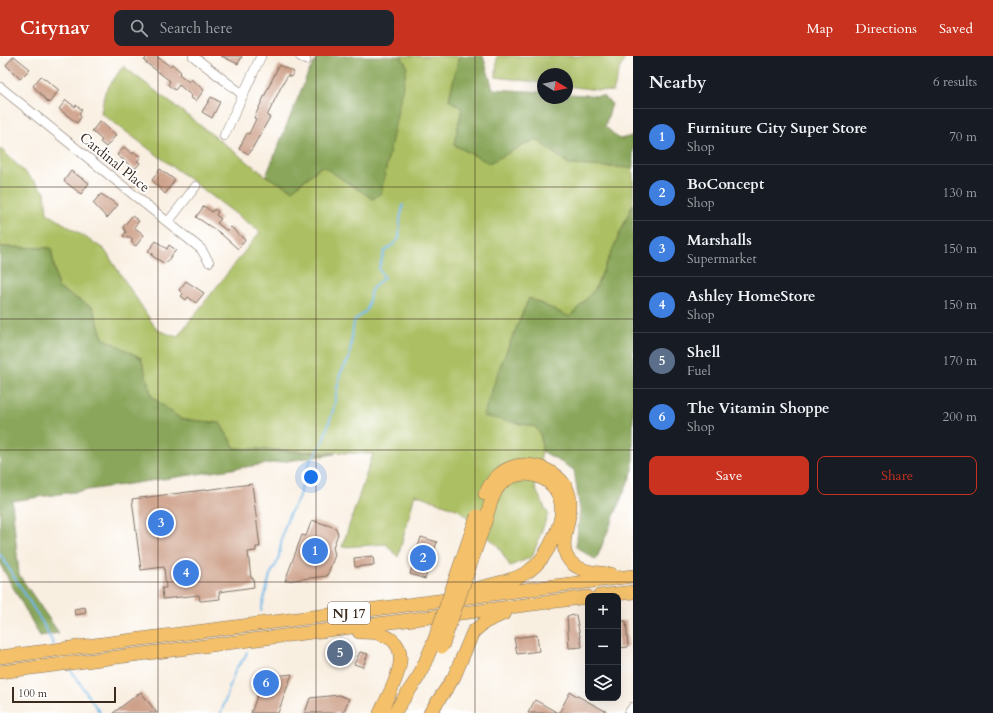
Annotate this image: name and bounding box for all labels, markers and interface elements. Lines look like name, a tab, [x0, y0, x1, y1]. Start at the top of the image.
search box	[114, 10, 394, 46]
text: Citynav	[20, 15, 90, 41]
icon: search	[128, 17, 150, 39]
text: Search here	[160, 18, 233, 38]
text: Map	[807, 19, 833, 38]
text: Directions	[855, 19, 917, 38]
text: Saved	[939, 19, 973, 38]
north arrow	[537, 68, 573, 104]
text: Nearby	[649, 71, 706, 94]
text: 6 results	[933, 73, 977, 91]
text: Furniture City Super Store	[687, 118, 867, 138]
street label: Cardinal Place	[76, 128, 154, 197]
text: 1	[659, 128, 665, 146]
text: 70 m	[949, 128, 977, 146]
text: Shop	[687, 138, 715, 156]
text: BoConcept	[687, 174, 764, 194]
text: 2	[659, 184, 665, 202]
text: 130 m	[943, 184, 977, 202]
text: Shop	[687, 194, 715, 212]
text: Marshalls	[687, 230, 752, 250]
text: 3	[659, 240, 665, 258]
text: 150 m	[943, 240, 977, 258]
text: Supermarket	[687, 250, 757, 268]
text: Ashley HomeStore	[687, 286, 816, 306]
text: 4	[659, 296, 665, 314]
text: 150 m	[943, 296, 977, 314]
text: Shop	[687, 306, 715, 324]
text: Shell	[687, 342, 720, 362]
text: 5	[659, 352, 665, 370]
text: 170 m	[943, 352, 977, 370]
text: Fuel	[687, 362, 711, 380]
text: The Vitamin Shoppe	[687, 398, 829, 418]
text: 6	[659, 408, 665, 426]
text: 200 m	[943, 408, 977, 426]
text: Shop	[687, 418, 715, 436]
button: Save	[649, 456, 809, 495]
button: Share	[817, 456, 977, 495]
your location	[301, 467, 321, 487]
pin: 3	[148, 508, 174, 538]
pin: 1	[302, 536, 328, 566]
pin: 2	[410, 543, 436, 573]
pin: 4	[173, 558, 199, 588]
map controls	[585, 593, 621, 701]
button: +	[585, 593, 621, 629]
road number: NJ 17	[328, 602, 370, 624]
button: −	[585, 629, 621, 665]
pin: 5	[327, 638, 353, 668]
button: layers	[585, 665, 621, 701]
pin: 6	[253, 668, 279, 698]
scale bar	[12, 685, 116, 704]
text: 100 m	[18, 686, 47, 701]

